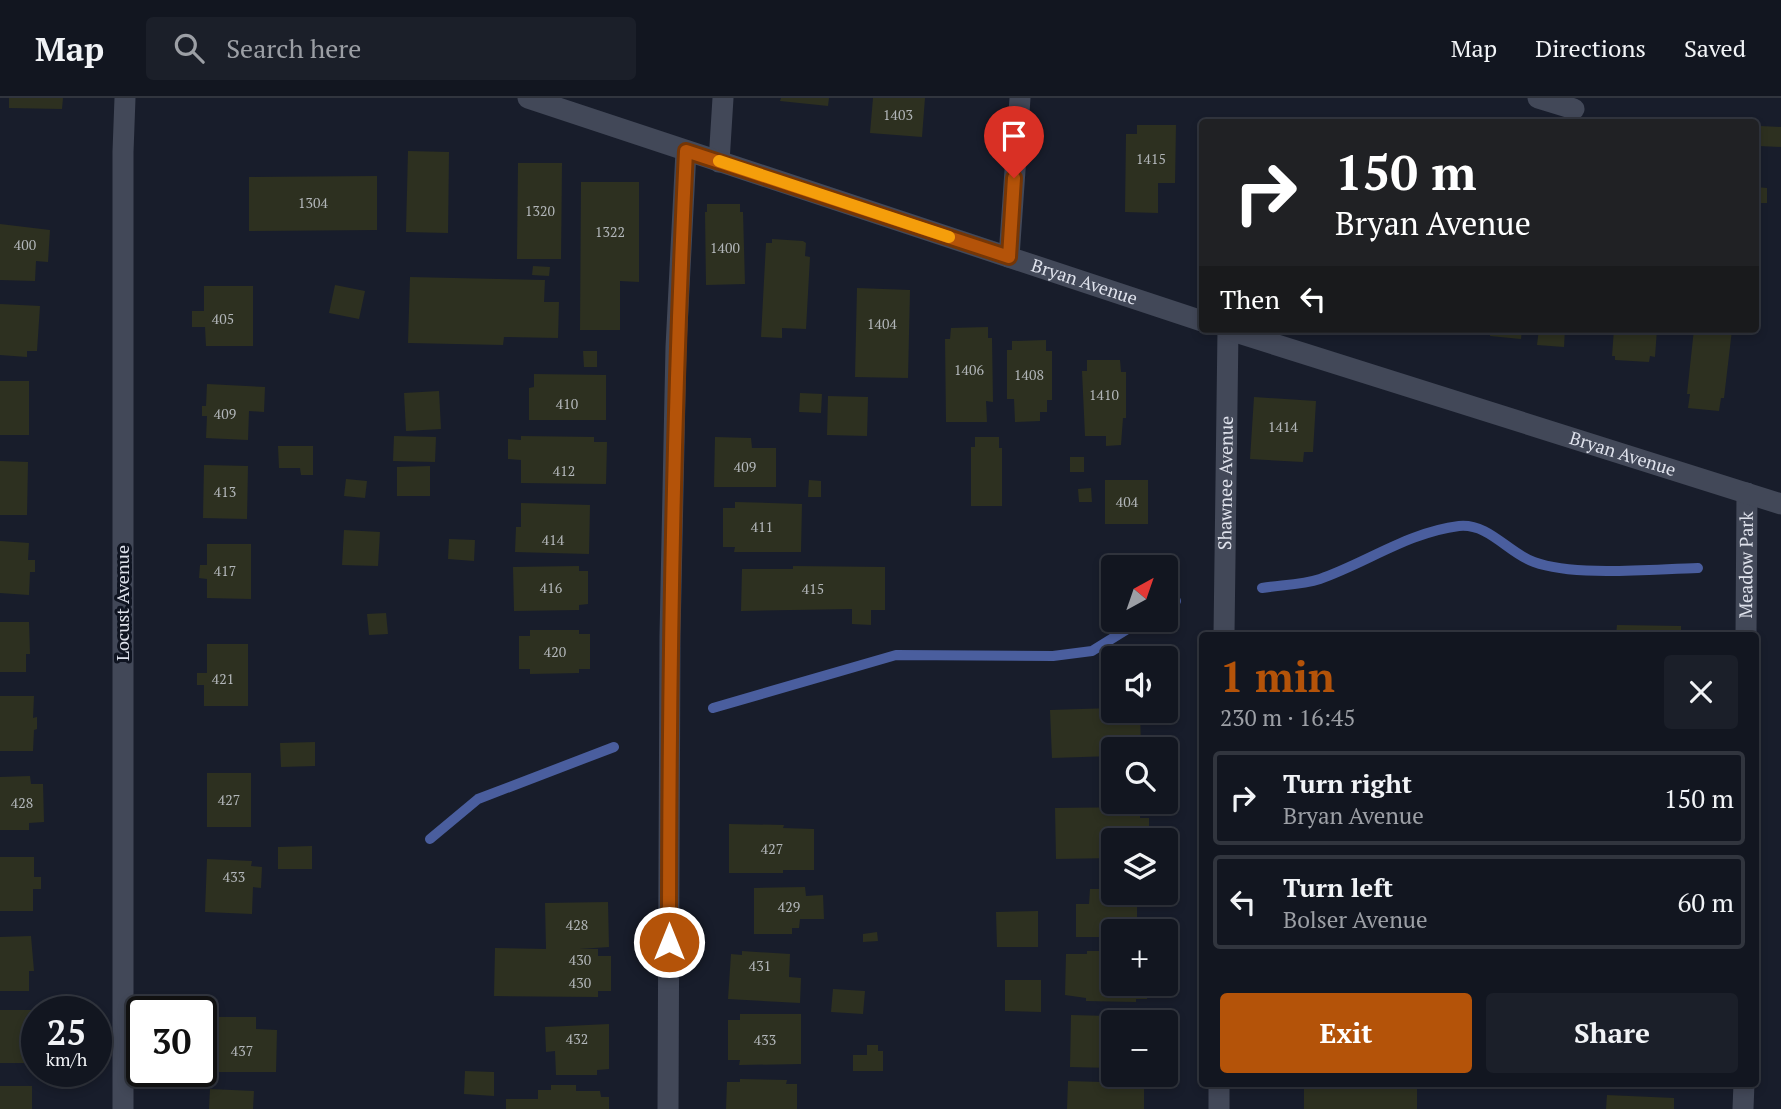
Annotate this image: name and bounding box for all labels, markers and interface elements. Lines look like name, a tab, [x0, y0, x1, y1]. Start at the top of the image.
search box	[146, 17, 636, 80]
text: Map	[35, 27, 104, 70]
icon: search	[170, 29, 208, 67]
text: Search here	[226, 31, 361, 65]
text: Map	[1451, 32, 1497, 64]
text: Directions	[1535, 32, 1646, 64]
text: Saved	[1684, 32, 1746, 64]
house number: 1403	[883, 105, 913, 124]
pin	[984, 106, 1044, 178]
icon: arrive	[995, 117, 1033, 155]
text: 150 m	[1335, 139, 1477, 204]
icon: right	[1220, 147, 1311, 238]
house number: 1415	[1136, 149, 1166, 168]
house number: 1304	[298, 193, 328, 212]
house number: 1320	[525, 201, 555, 220]
text: Bryan Avenue	[1335, 202, 1531, 244]
house number: 1322	[595, 222, 625, 241]
house number: 400	[14, 235, 36, 254]
house number: 1400	[710, 238, 740, 257]
street label: Bryan Avenue	[1029, 252, 1141, 310]
icon: left	[1294, 280, 1332, 318]
text: Then	[1220, 282, 1280, 316]
house number: 405	[212, 309, 234, 328]
house number: 1404	[867, 314, 897, 333]
house number: 1406	[954, 360, 984, 379]
house number: 1408	[1014, 365, 1044, 384]
house number: 1410	[1089, 385, 1119, 404]
house number: 410	[556, 394, 578, 413]
house number: 409	[214, 404, 236, 423]
street label: Shawnee Avenue	[1212, 416, 1238, 550]
house number: 1414	[1268, 417, 1298, 436]
street label: Bryan Avenue	[1567, 425, 1679, 481]
house number: 409	[734, 457, 756, 476]
house number: 412	[553, 461, 575, 480]
house number: 413	[214, 482, 236, 501]
house number: 404	[1116, 492, 1139, 511]
street label: Meadow Park	[1733, 511, 1758, 619]
house number: 411	[751, 517, 773, 536]
house number: 414	[542, 530, 565, 549]
street label: Locust Avenue	[110, 545, 134, 661]
north arrow	[1101, 555, 1178, 632]
map controls	[1101, 555, 1178, 1087]
house number: 417	[214, 561, 236, 580]
house number: 416	[540, 578, 563, 597]
house number: 415	[802, 579, 824, 598]
house number: 420	[544, 642, 566, 661]
button: sound	[1101, 646, 1178, 723]
text: 1 min	[1220, 648, 1335, 704]
button: close	[1664, 655, 1738, 729]
house number: 421	[212, 669, 234, 688]
text: 230 m · 16:45	[1220, 702, 1355, 733]
button: search	[1101, 737, 1178, 814]
text: Turn right	[1283, 766, 1412, 800]
icon: right	[1224, 779, 1262, 817]
text: 150 m	[1664, 781, 1734, 815]
house number: 427	[218, 790, 240, 809]
house number: 428	[11, 793, 33, 812]
text: Bryan Avenue	[1283, 800, 1424, 831]
button: layers	[1101, 828, 1178, 905]
house number: 427	[761, 839, 783, 858]
house number: 433	[223, 867, 245, 886]
text: Turn left	[1283, 870, 1393, 904]
icon: left	[1224, 883, 1262, 921]
text: 60 m	[1678, 885, 1734, 919]
house number: 429	[778, 897, 800, 916]
text: Bolser Avenue	[1283, 904, 1428, 935]
position arrow	[632, 905, 706, 979]
house number: 428	[566, 915, 588, 934]
button: +	[1101, 919, 1178, 996]
house number: 430	[569, 950, 591, 969]
house number: 431	[749, 956, 771, 975]
house number: 430	[569, 973, 591, 992]
button: Exit	[1220, 993, 1472, 1073]
button: Share	[1486, 993, 1738, 1073]
speed limit sign: 30	[126, 996, 217, 1087]
text: 25	[47, 1009, 86, 1055]
button: −	[1101, 1010, 1178, 1087]
house number: 432	[566, 1029, 588, 1048]
house number: 433	[754, 1030, 776, 1049]
house number: 437	[231, 1041, 253, 1060]
text: km/h	[46, 1047, 87, 1071]

